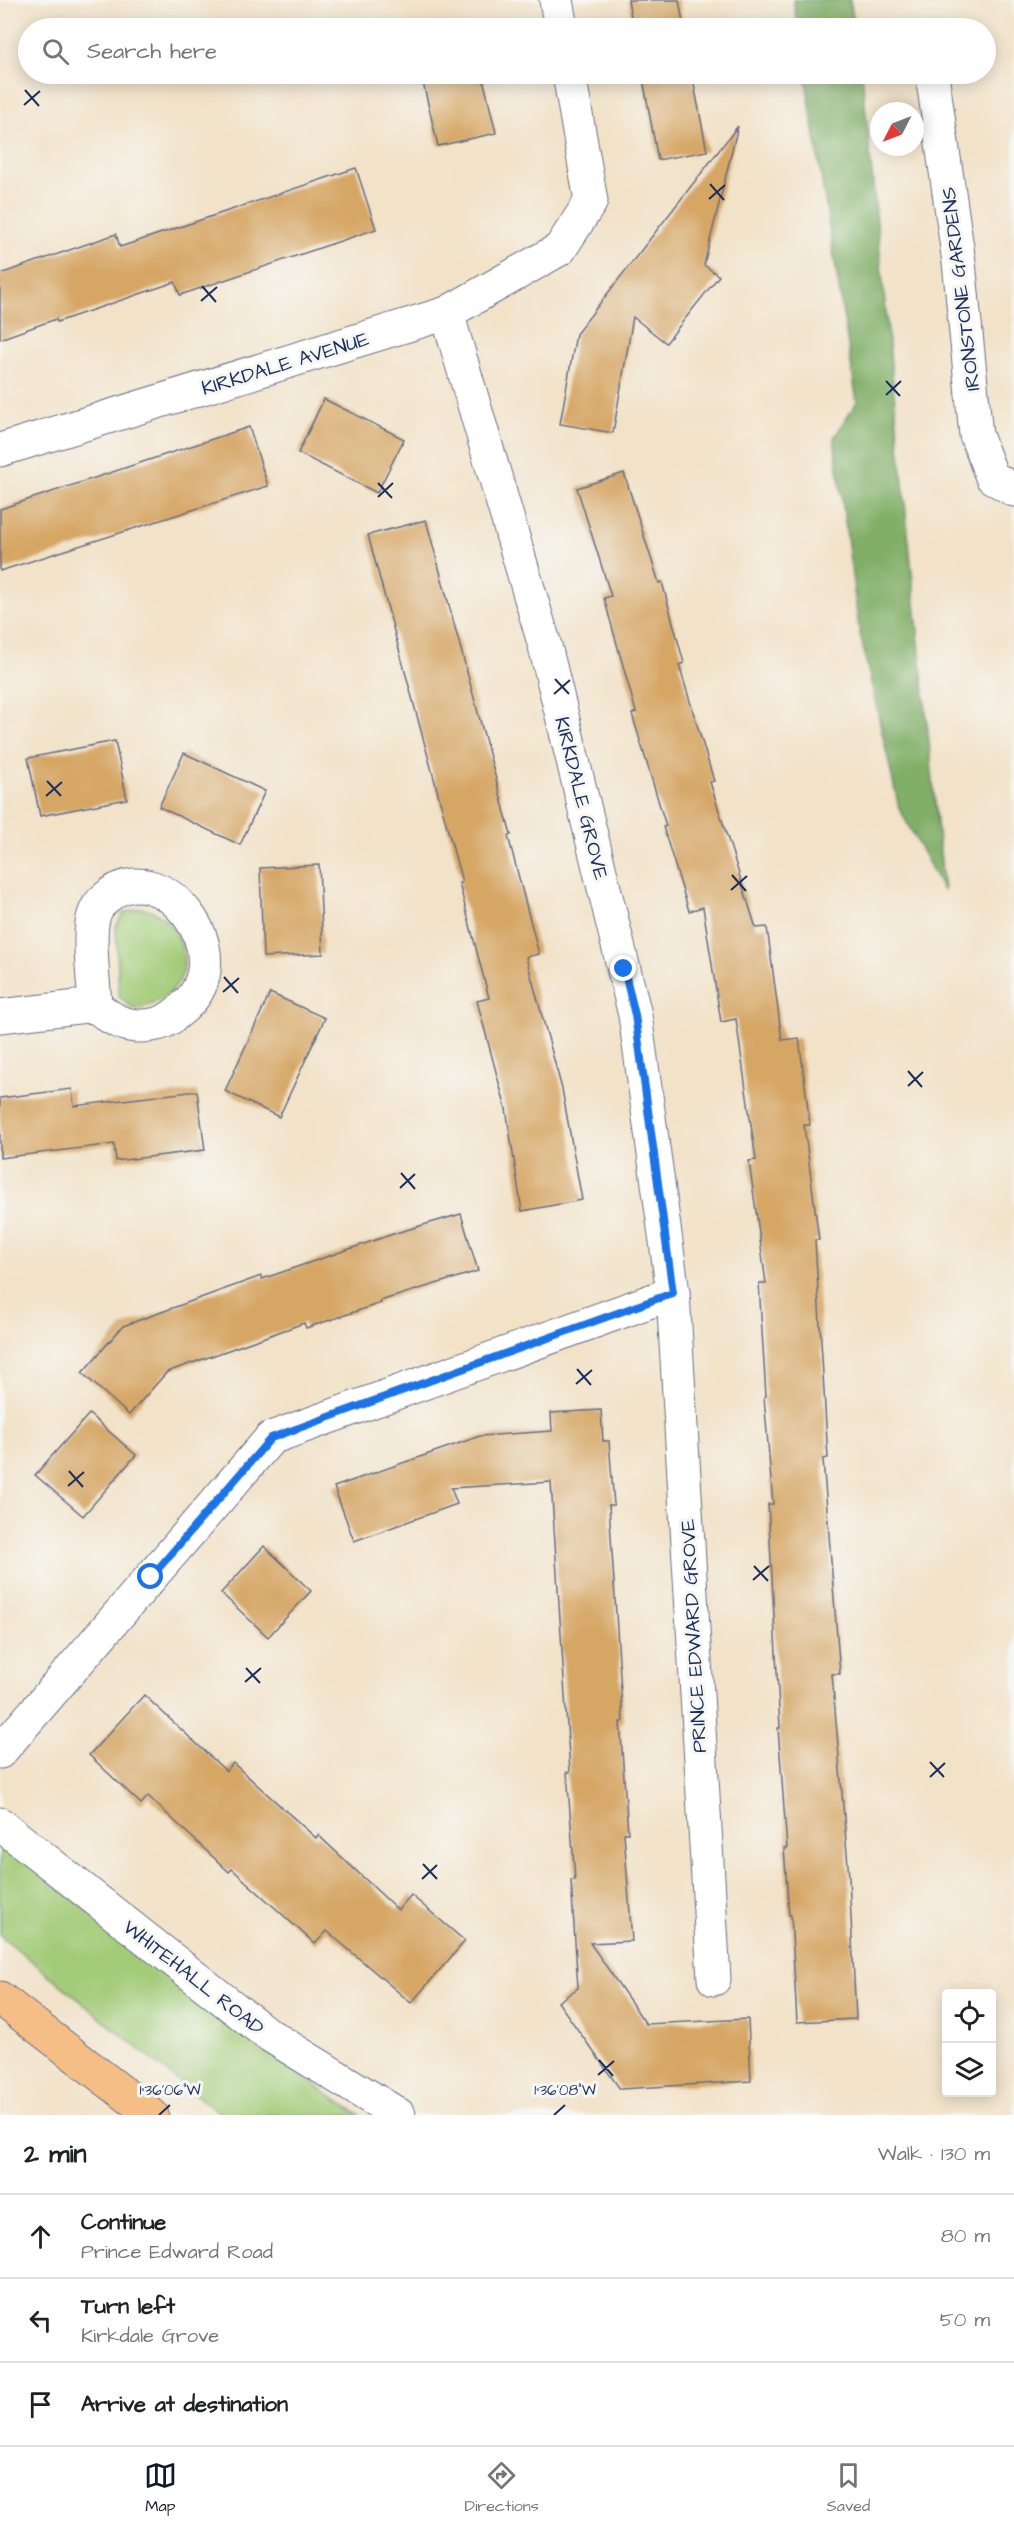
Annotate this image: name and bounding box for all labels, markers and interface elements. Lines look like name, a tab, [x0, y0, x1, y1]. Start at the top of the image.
search box	[18, 18, 996, 84]
icon: search	[39, 35, 72, 68]
text: Search here	[87, 36, 217, 67]
north arrow	[870, 102, 924, 156]
street label: IRONSTONE GARDENS	[935, 185, 987, 393]
street label: KIRKDALE AVENUE	[198, 325, 373, 403]
street label: KIRKDALE GROVE	[547, 714, 615, 883]
route end	[610, 955, 636, 981]
street label: PRINCE EDWARD GROVE	[674, 1518, 714, 1754]
route start	[137, 1563, 163, 1589]
street label: WHITEHALL ROAD	[117, 1914, 270, 2042]
map controls	[942, 1989, 996, 2097]
button: locate	[942, 1989, 996, 2043]
button: layers	[942, 2043, 996, 2097]
text: 1°36'06"W	[139, 2080, 201, 2101]
text: 1°36'08"W	[534, 2080, 596, 2101]
text: 2 min	[24, 2136, 86, 2172]
text: Walk · 130 m	[878, 2140, 990, 2168]
text: Continue	[81, 2207, 166, 2238]
icon: ahead	[24, 2220, 57, 2253]
text: 80 m	[941, 2222, 990, 2250]
text: Prince Edward Road	[81, 2238, 273, 2266]
text: Turn left	[81, 2291, 175, 2322]
icon: left	[24, 2304, 57, 2337]
text: 50 m	[940, 2306, 990, 2334]
text: Kirkdale Grove	[81, 2322, 219, 2350]
icon: arrive	[24, 2388, 57, 2421]
text: Arrive at destination	[81, 2389, 288, 2420]
tab: Map	[144, 2459, 177, 2517]
tab: Directions	[465, 2459, 539, 2517]
tab: Saved	[827, 2459, 870, 2517]

